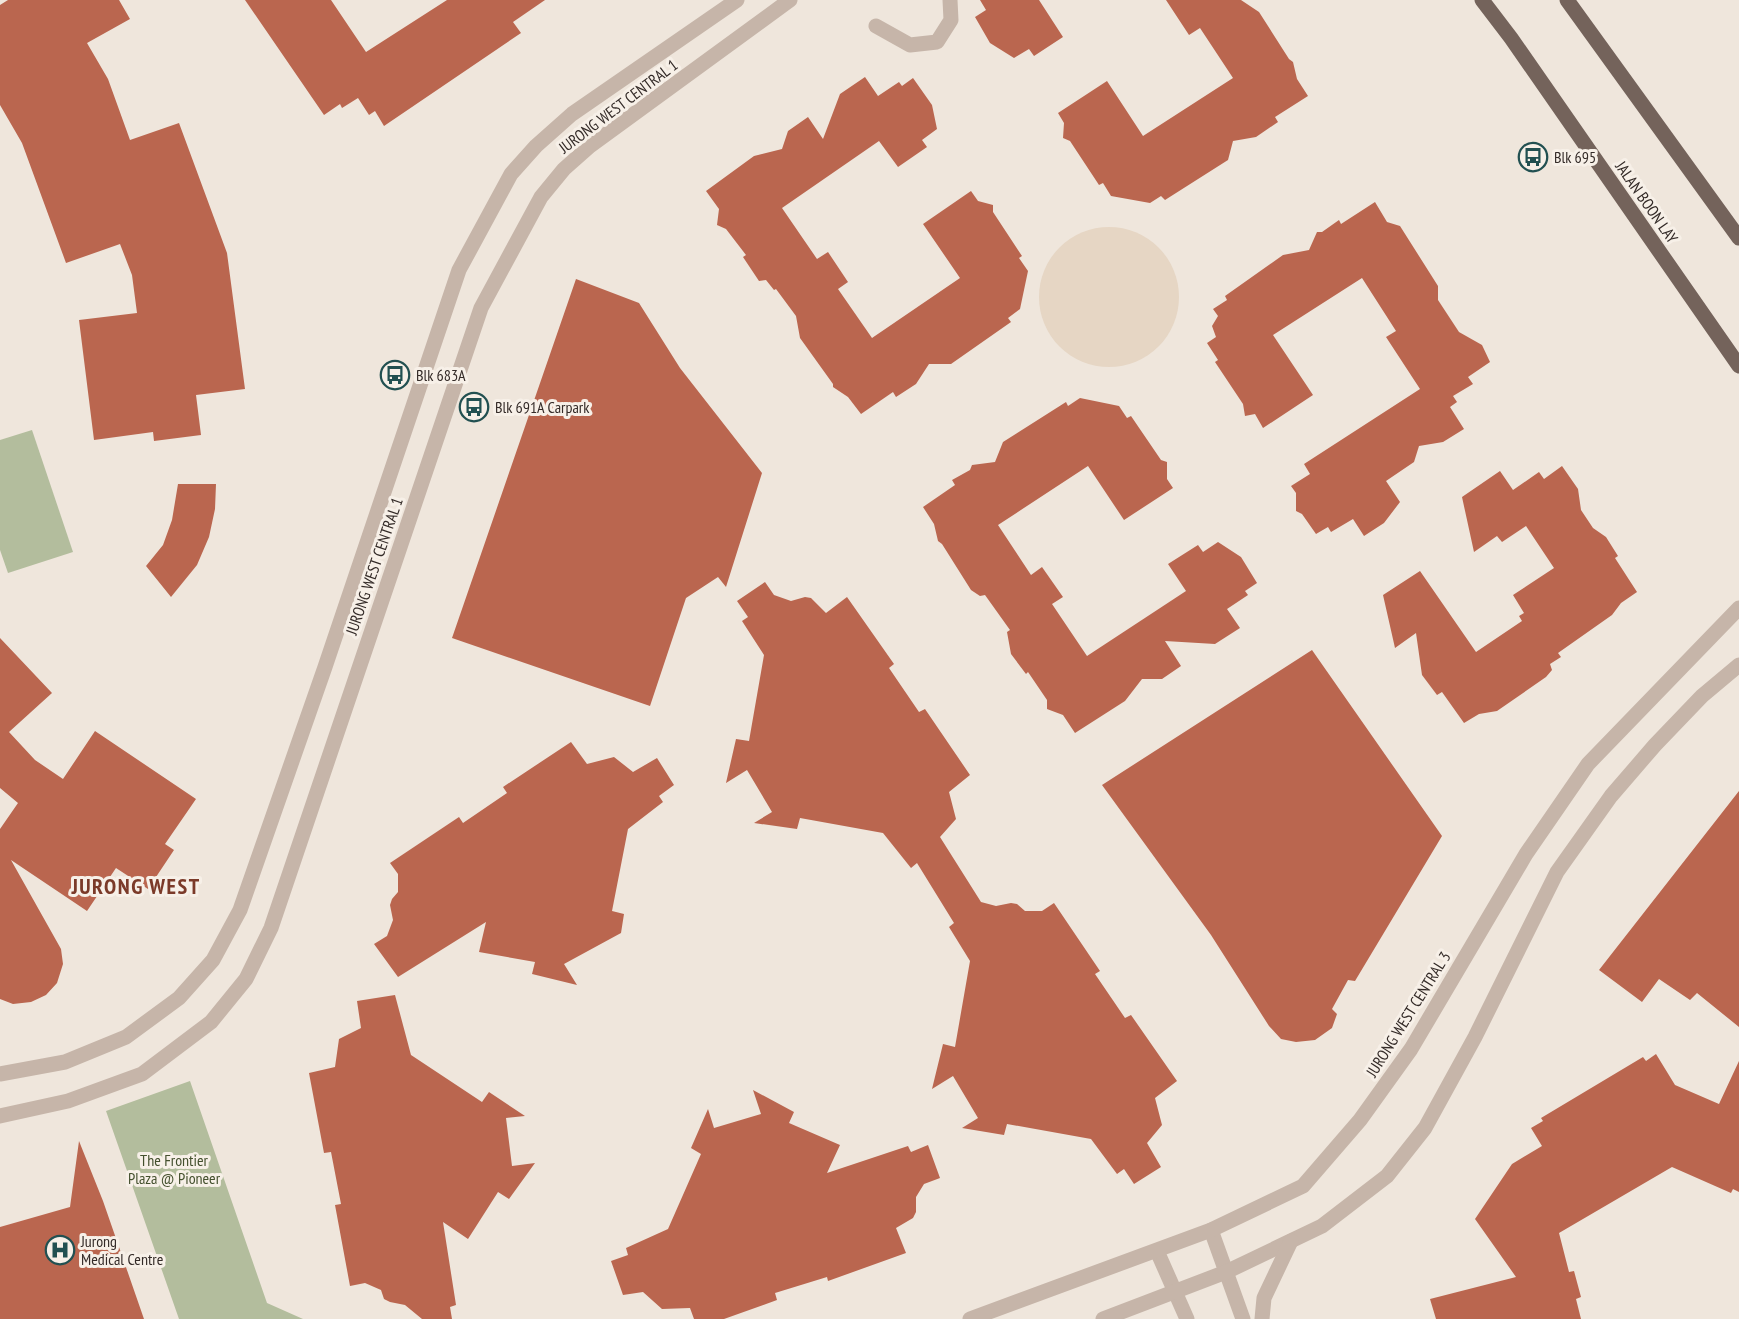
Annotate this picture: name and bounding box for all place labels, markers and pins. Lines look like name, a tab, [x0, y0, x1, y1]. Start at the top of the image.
bus stop icon: Blk 695	[1517, 141, 1549, 173]
place label: Blk 695	[1554, 147, 1596, 167]
bus stop icon: Blk 683A	[379, 359, 411, 391]
place label: Blk 683A	[416, 365, 466, 385]
bus stop icon: Blk 691A Carpark	[458, 391, 490, 423]
place label: Blk 691A Carpark	[495, 397, 590, 417]
place label: Jurong Medical Centre	[80, 1231, 163, 1269]
hospital icon: Jurong Medical Centre	[44, 1234, 76, 1266]

